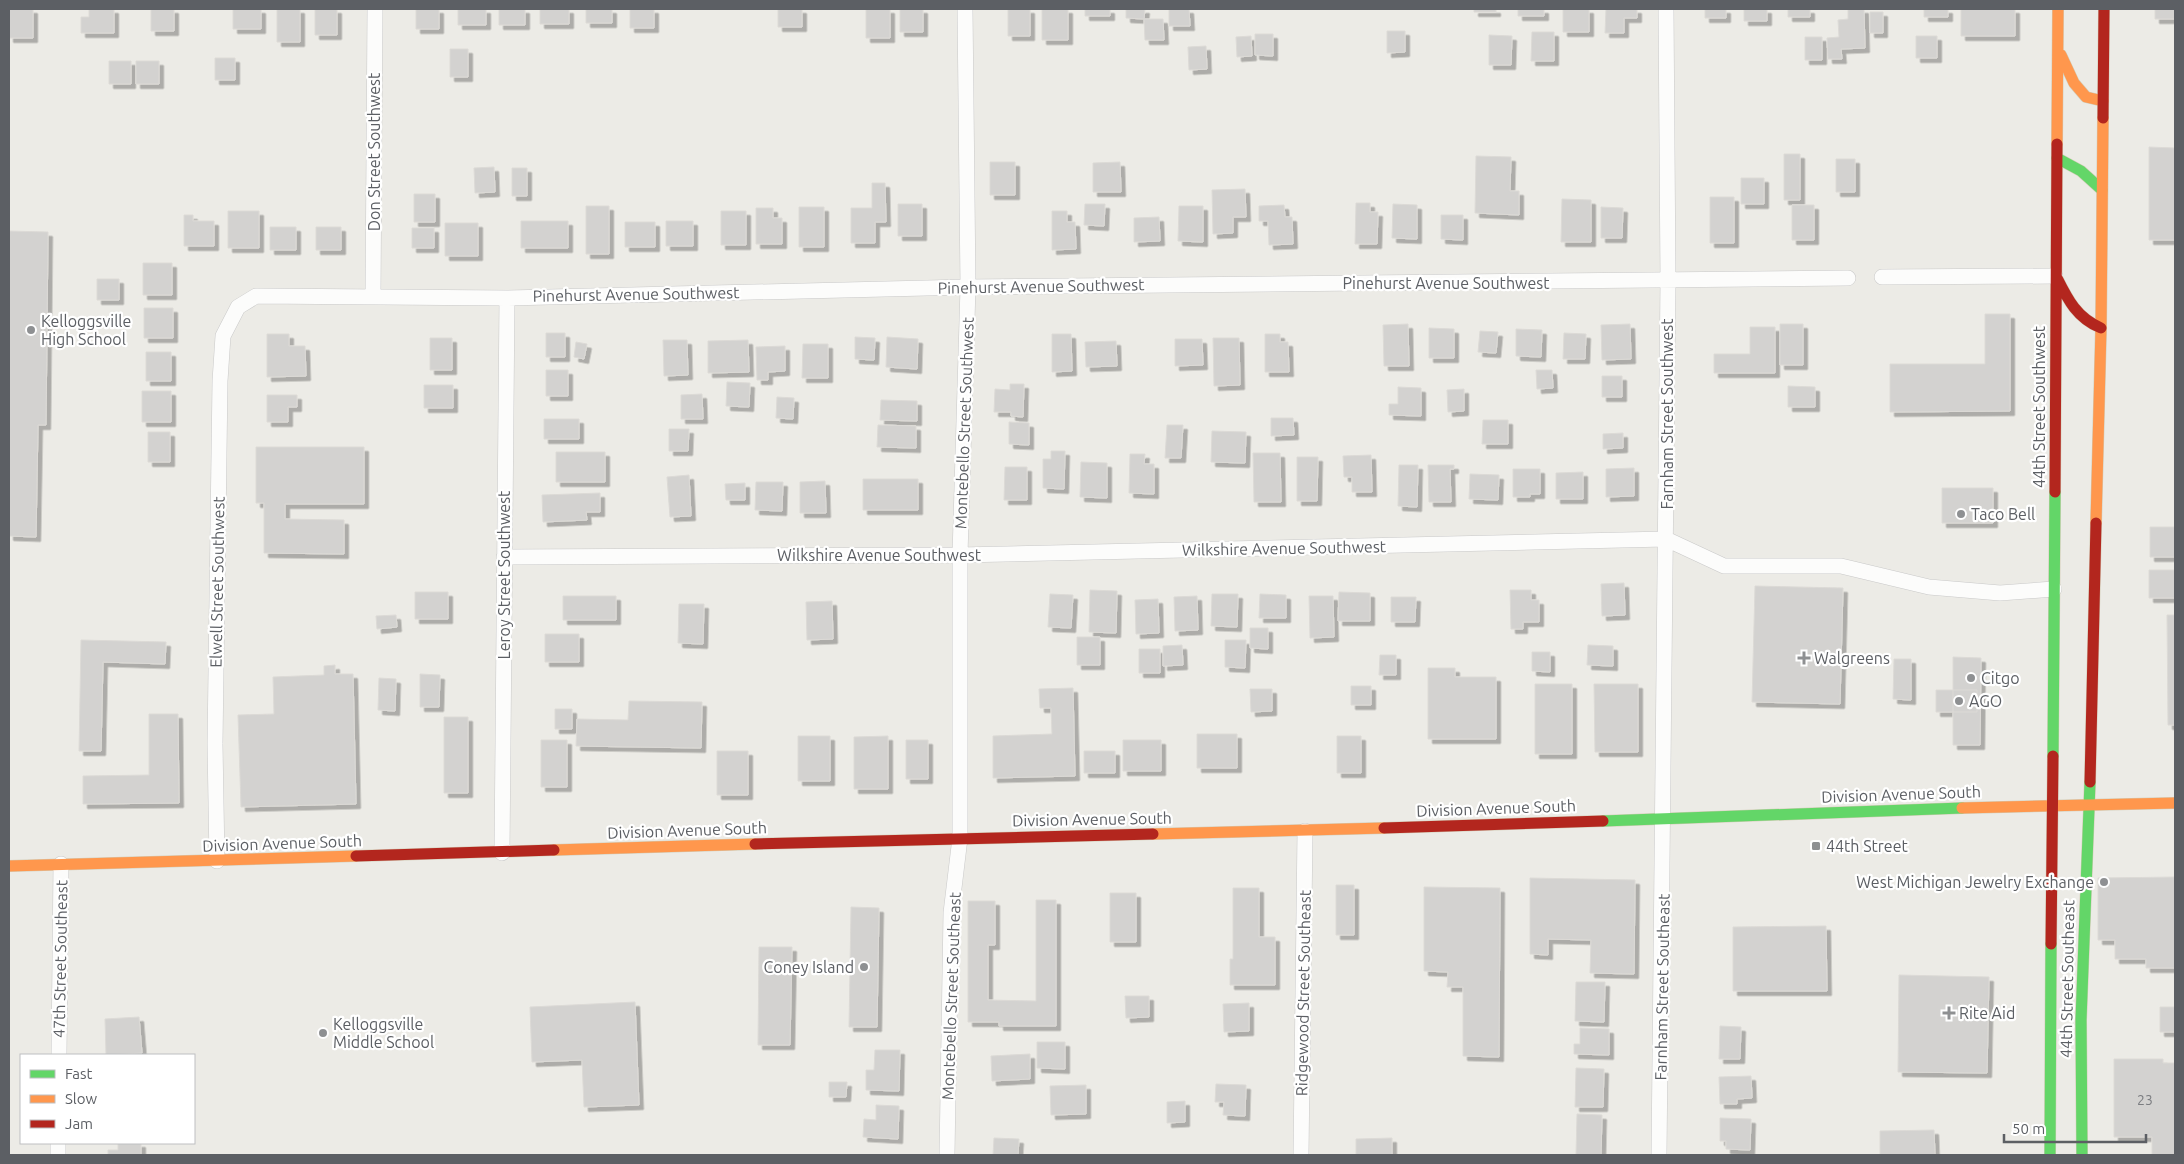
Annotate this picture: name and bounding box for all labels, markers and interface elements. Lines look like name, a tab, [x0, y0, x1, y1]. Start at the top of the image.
street label: Don Street Southwest	[365, 72, 383, 231]
street label: Pinehurst Avenue Southwest	[1343, 274, 1550, 292]
street label: Pinehurst Avenue Southwest	[937, 275, 1145, 297]
street label: Pinehurst Avenue Southwest	[532, 283, 740, 305]
place label: Kelloggsville High School	[41, 312, 131, 348]
street label: Montebello Street Southwest	[951, 316, 977, 529]
street label: Farnham Street Southwest	[1658, 318, 1676, 510]
marker: Kelloggsville High School	[25, 324, 37, 336]
street label: 44th Street Southwest	[2030, 325, 2048, 488]
street label: Leroy Street Southwest	[495, 490, 513, 659]
street label: Elwell Street Southwest	[207, 495, 228, 668]
place label: Taco Bell	[1971, 505, 2035, 523]
marker: Taco Bell	[1955, 508, 1967, 520]
street label: Wilkshire Avenue Southwest	[1182, 537, 1387, 559]
street label: Wilkshire Avenue Southwest	[777, 546, 982, 564]
place label: Walgreens	[1814, 649, 1890, 667]
marker: Walgreens	[1798, 652, 1810, 664]
place label: Citgo	[1981, 669, 2020, 687]
marker: Citgo	[1965, 672, 1977, 684]
place label: AGO	[1969, 692, 2002, 710]
marker: AGO	[1953, 695, 1965, 707]
street label: Division Avenue South	[1821, 782, 1981, 806]
street label: Division Avenue South	[1416, 796, 1576, 820]
street label: Division Avenue South	[1012, 809, 1172, 829]
street label: Division Avenue South	[607, 818, 767, 842]
street label: Division Avenue South	[202, 831, 362, 855]
place label: 44th Street	[1826, 837, 1909, 855]
marker: 44th Street	[1810, 840, 1822, 852]
place label: West Michigan Jewelry Exchange	[1856, 873, 2094, 891]
marker: West Michigan Jewelry Exchange	[2098, 876, 2110, 888]
street label: 47th Street Southeast	[50, 879, 70, 1038]
street label: Ridgewood Street Southeast	[1292, 889, 1314, 1096]
street label: Montebello Street Southeast	[938, 891, 964, 1100]
street label: Farnham Street Southeast	[1651, 893, 1673, 1081]
street label: 44th Street Southeast	[2057, 899, 2077, 1058]
place label: Coney Island	[764, 958, 854, 976]
marker: Coney Island	[858, 961, 870, 973]
place label: Rite Aid	[1959, 1004, 2015, 1022]
marker: Rite Aid	[1943, 1007, 1955, 1019]
place label: Kelloggsville Middle School	[333, 1015, 434, 1051]
marker: Kelloggsville Middle School	[317, 1027, 329, 1039]
legend	[20, 1054, 195, 1144]
text: Fast	[65, 1065, 93, 1082]
text: Slow	[65, 1090, 98, 1107]
house number: 23	[2137, 1092, 2153, 1108]
scale bar	[2004, 1112, 2146, 1144]
text: Jam	[65, 1115, 93, 1132]
text: 50 m	[2012, 1120, 2045, 1137]

